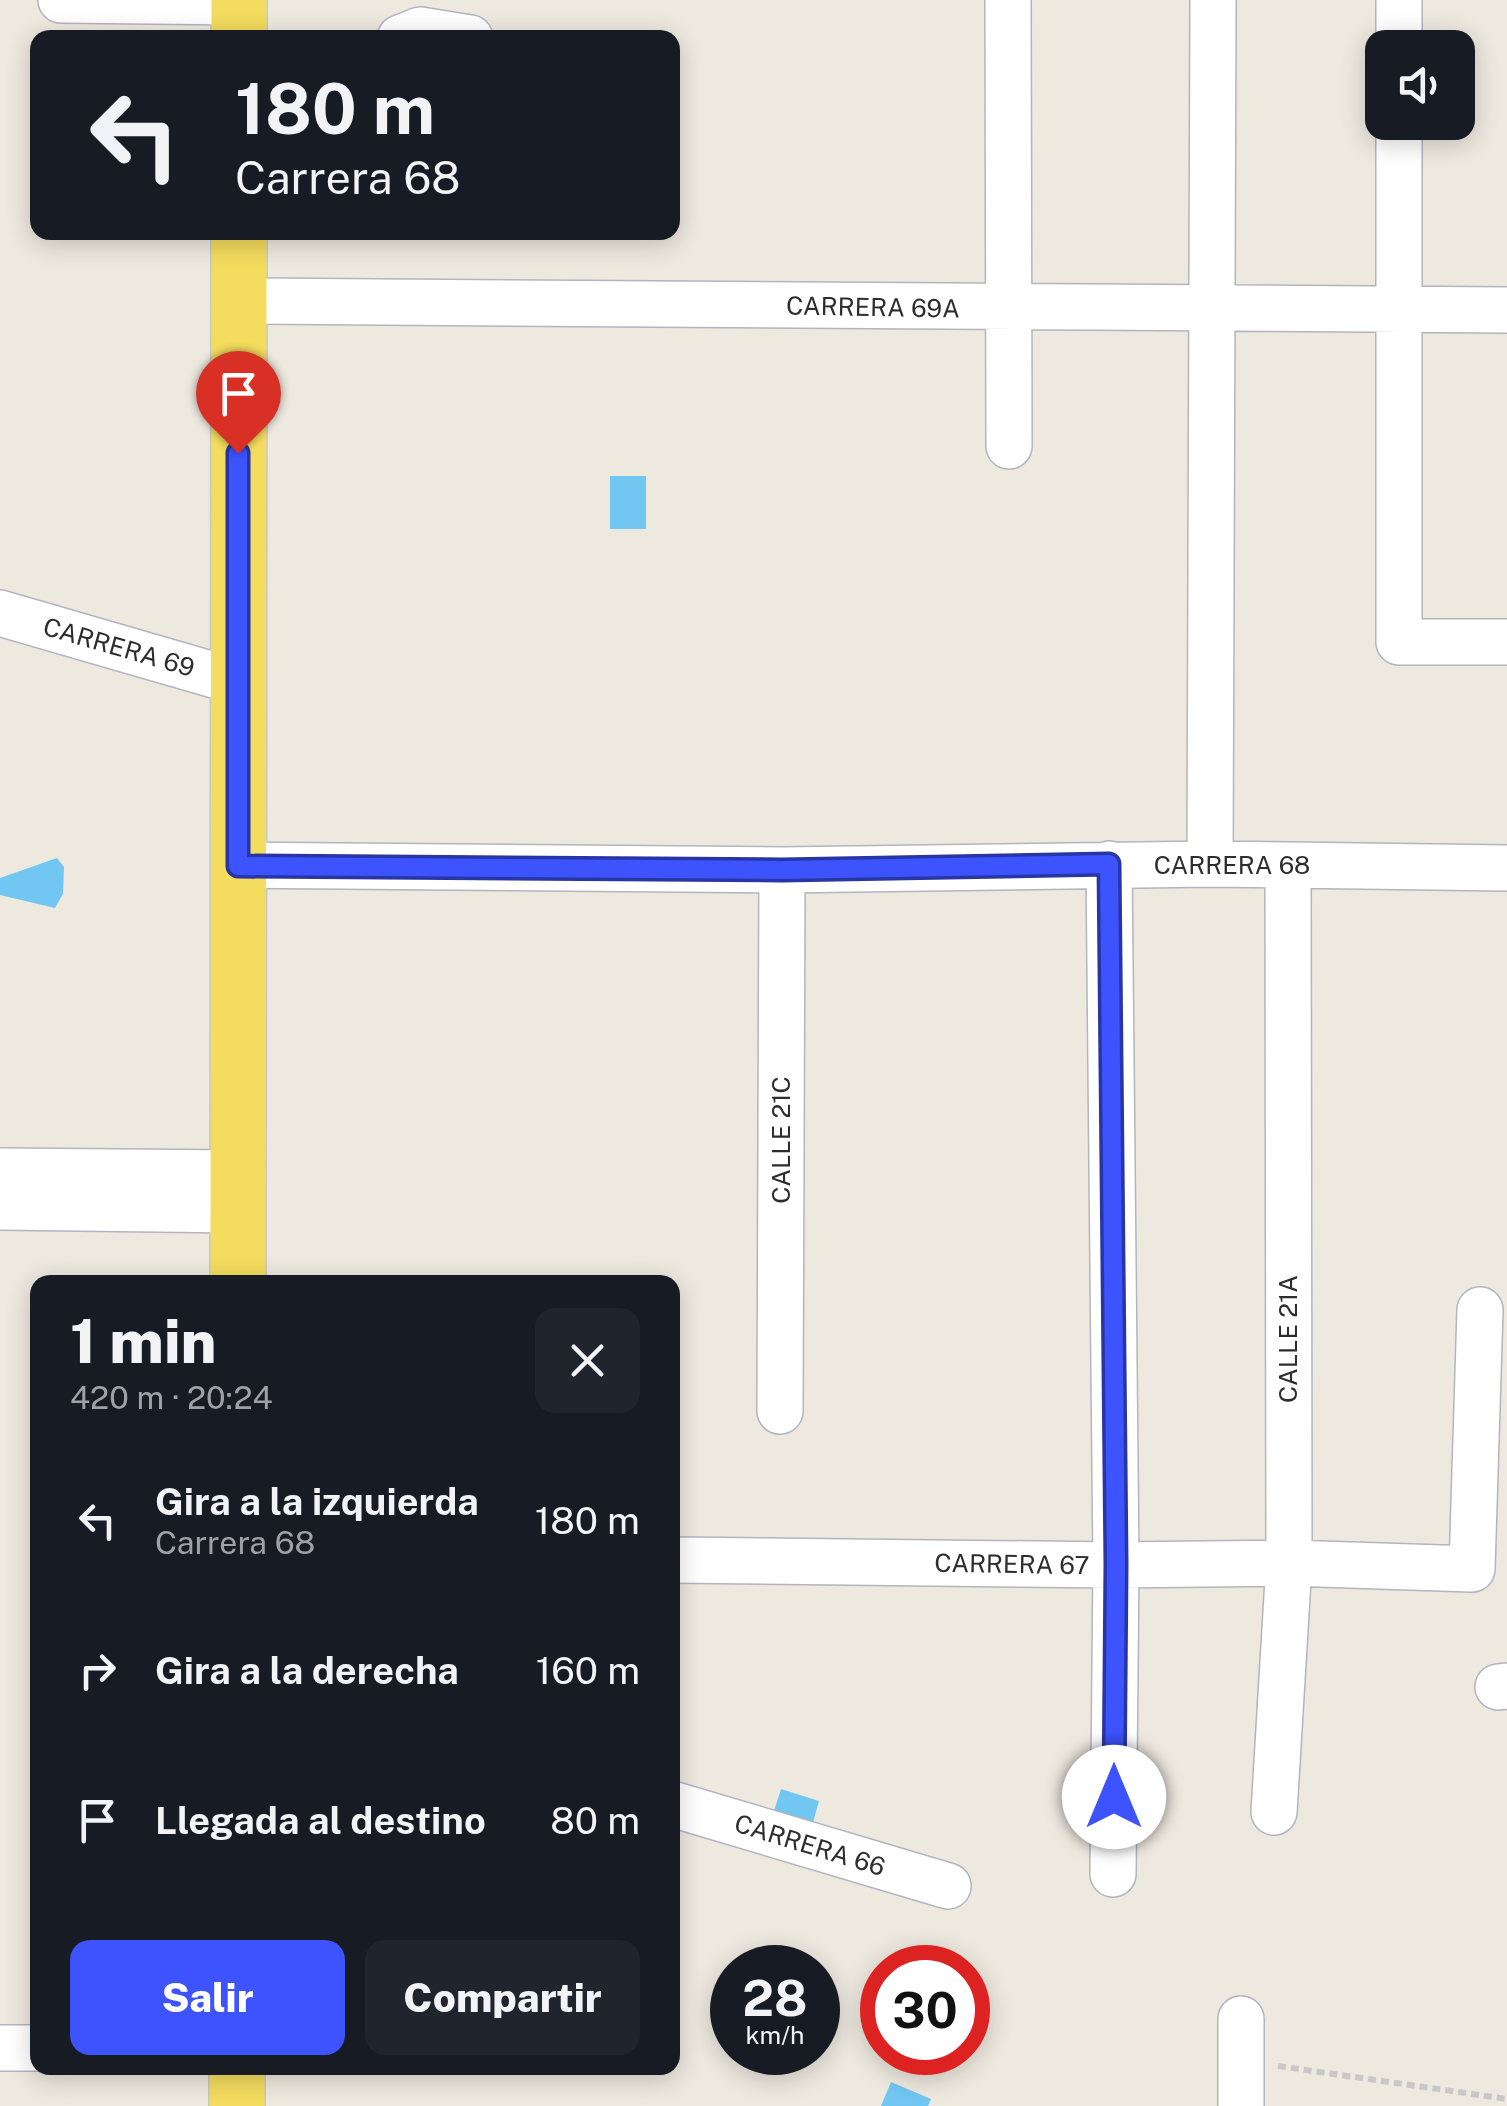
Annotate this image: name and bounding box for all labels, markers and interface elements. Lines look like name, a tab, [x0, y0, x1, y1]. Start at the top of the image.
map controls	[1365, 30, 1475, 140]
button: sound	[1365, 30, 1475, 140]
text: 180 m	[235, 67, 435, 150]
icon: left	[70, 70, 200, 200]
text: Carrera 68	[235, 151, 460, 204]
street label: CARRERA 69A	[786, 290, 960, 324]
pin	[196, 351, 281, 454]
icon: arrive	[211, 366, 266, 421]
street label: CARRERA 69	[40, 611, 198, 683]
street label: CARRERA 68	[1154, 850, 1310, 880]
street label: CALLE 21C	[766, 1076, 796, 1204]
street label: CALLE 21A	[1273, 1275, 1303, 1403]
text: 1 min	[70, 1306, 217, 1377]
button: close	[535, 1308, 640, 1413]
text: 420 m · 20:24	[70, 1379, 273, 1416]
text: Gira a la izquierda	[155, 1479, 479, 1524]
icon: left	[70, 1493, 125, 1548]
text: 180 m	[535, 1498, 640, 1543]
text: Carrera 68	[155, 1524, 315, 1561]
street label: CARRERA 67	[934, 1548, 1090, 1580]
icon: right	[70, 1643, 125, 1698]
text: Gira a la derecha	[155, 1648, 459, 1693]
text: 160 m	[536, 1648, 640, 1693]
position arrow	[1062, 1745, 1166, 1849]
icon: arrive	[70, 1793, 125, 1848]
text: Llegada al destino	[155, 1798, 486, 1843]
text: 80 m	[550, 1798, 640, 1843]
street label: CARRERA 66	[731, 1808, 889, 1882]
button: Salir	[70, 1940, 345, 2055]
button: Compartir	[365, 1940, 640, 2055]
speed limit sign: 30	[860, 1945, 990, 2075]
text: 28	[742, 1968, 808, 2027]
text: km/h	[746, 2020, 804, 2050]

